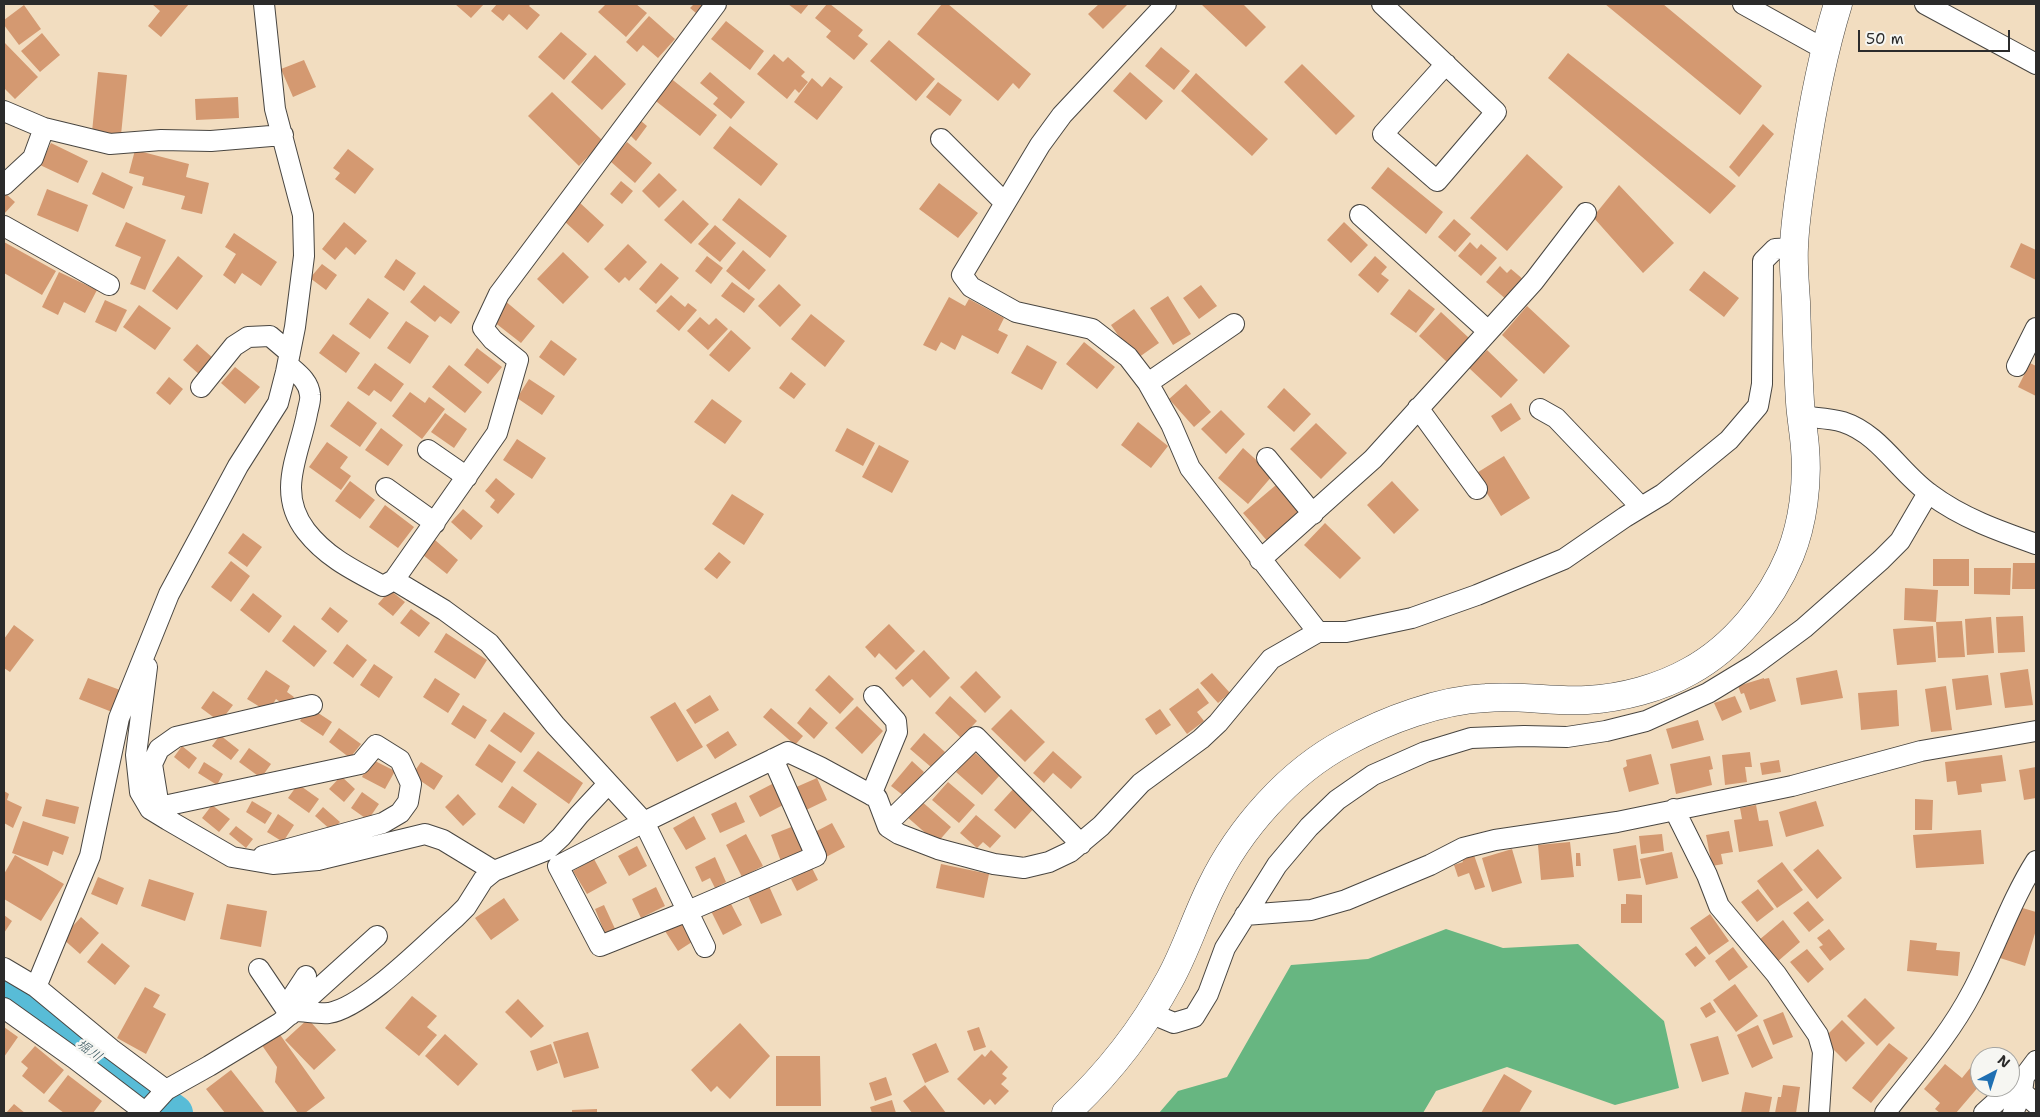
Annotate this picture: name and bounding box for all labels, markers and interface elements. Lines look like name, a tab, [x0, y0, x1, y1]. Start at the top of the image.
scale bar	[1860, 20, 2012, 52]
text: 50 m	[1866, 29, 1904, 49]
water label: 堀川	[73, 1036, 105, 1066]
north arrow	[1970, 1047, 2020, 1097]
text: N	[1994, 1051, 2014, 1072]

